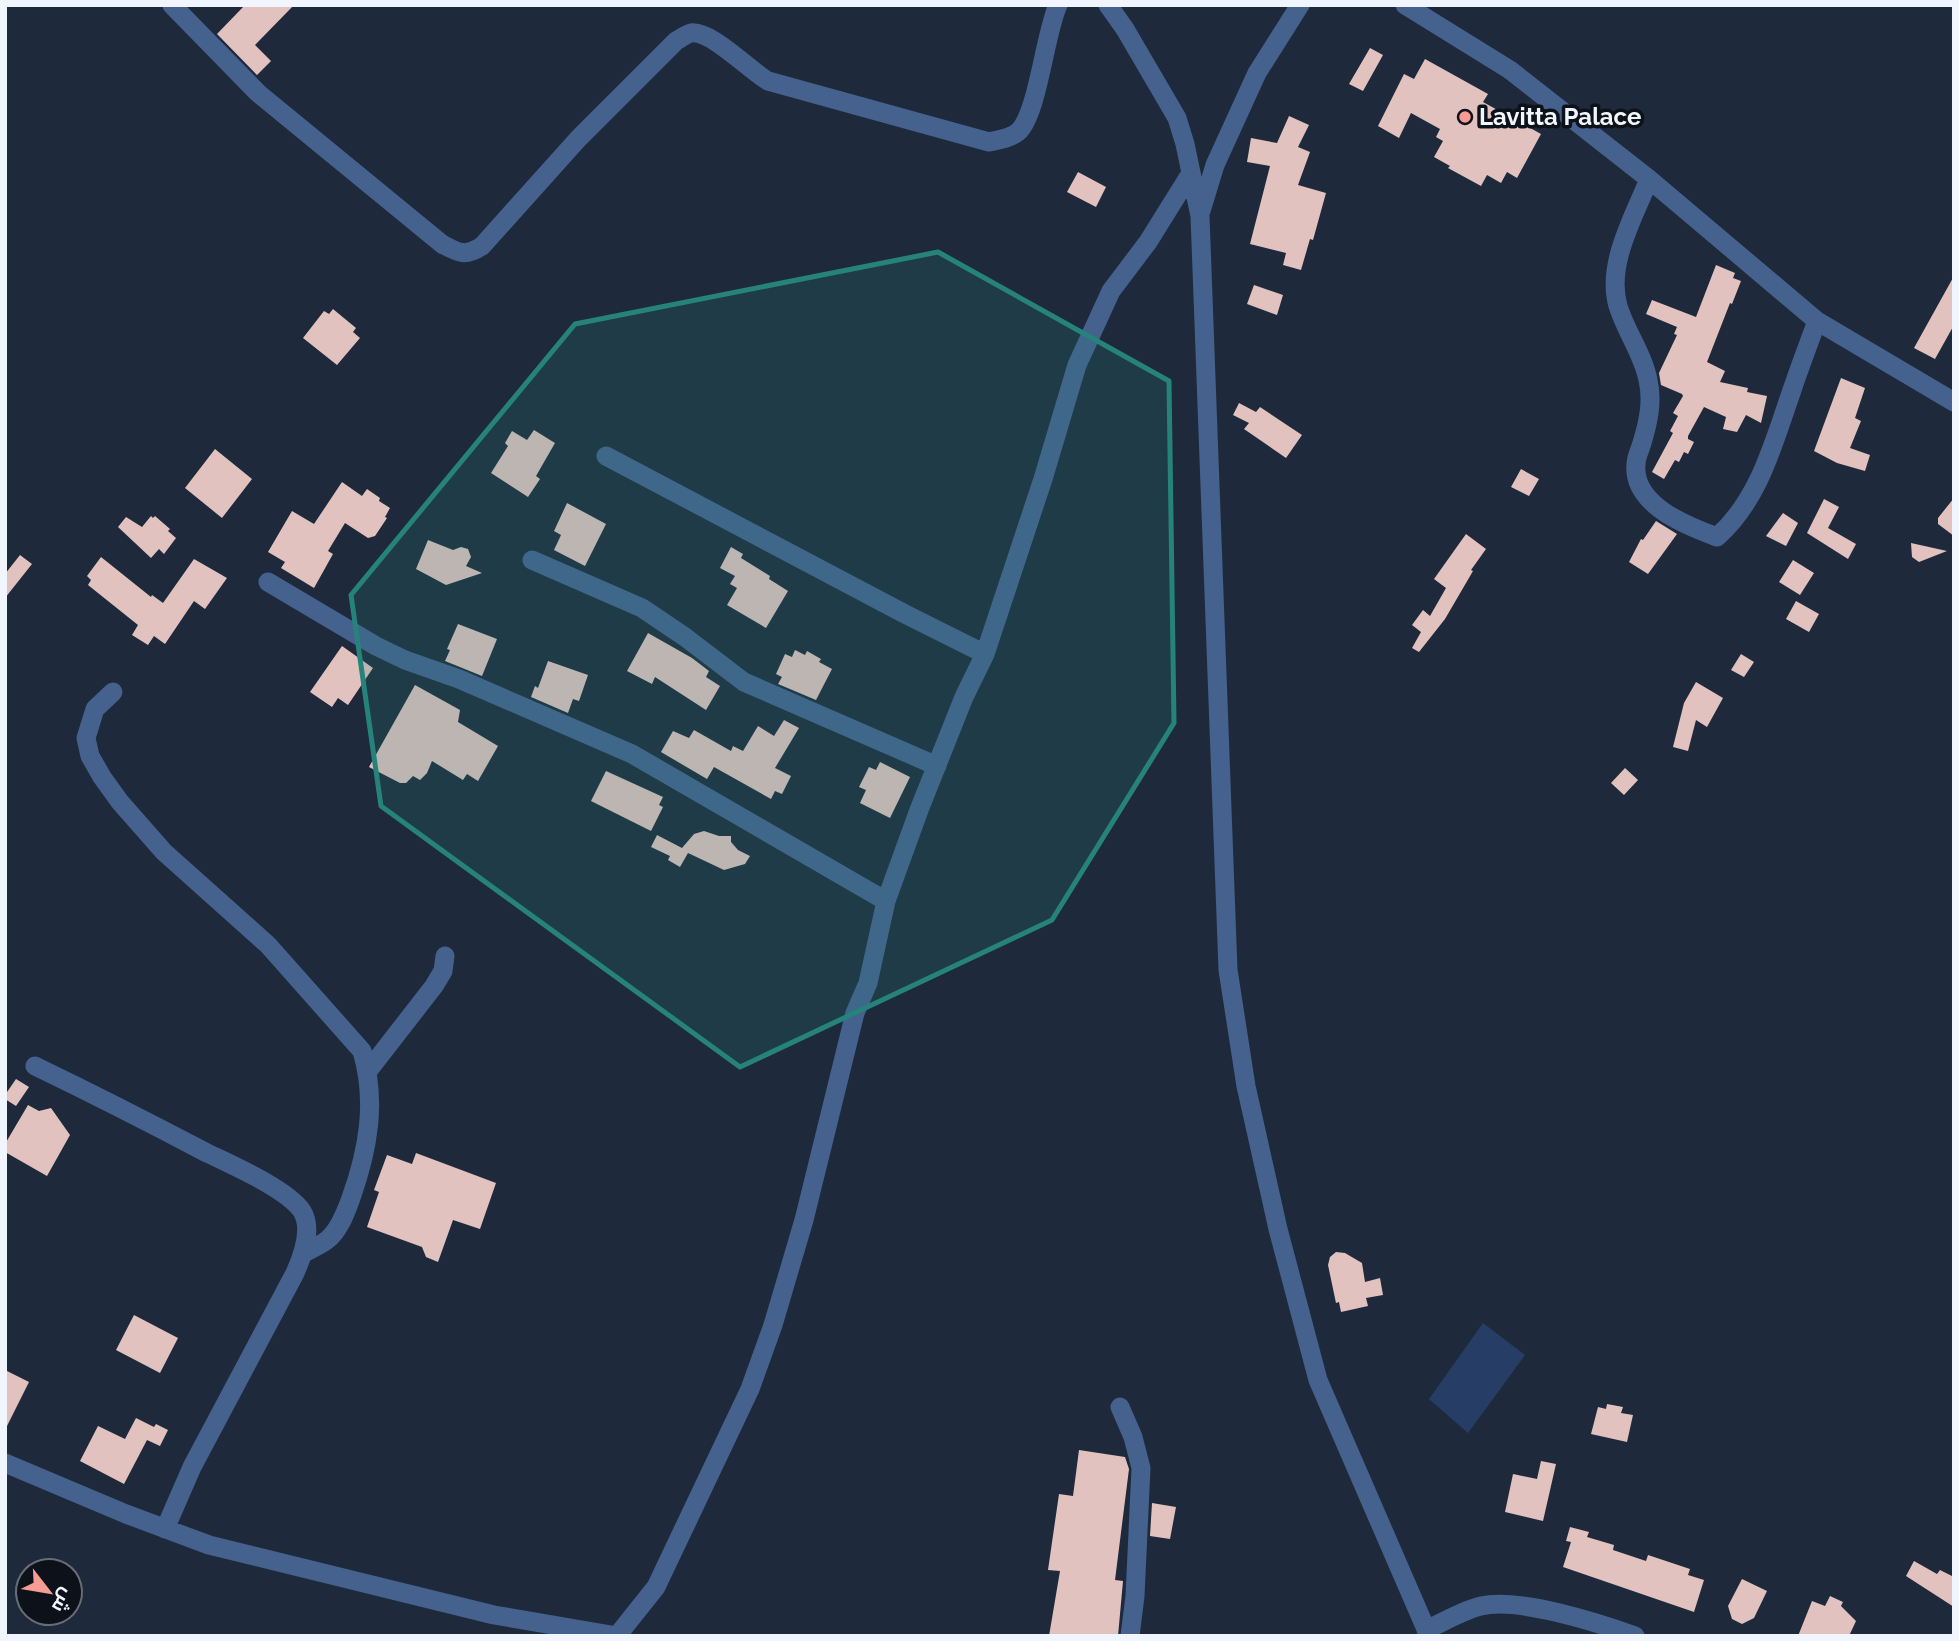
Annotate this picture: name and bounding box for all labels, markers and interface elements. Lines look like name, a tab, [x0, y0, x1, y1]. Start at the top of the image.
place label: Lavitta Palace	[1479, 102, 1641, 131]
marker: Lavitta Palace	[1457, 109, 1473, 125]
north arrow	[14, 1557, 84, 1627]
text: ش	[47, 1584, 79, 1617]

